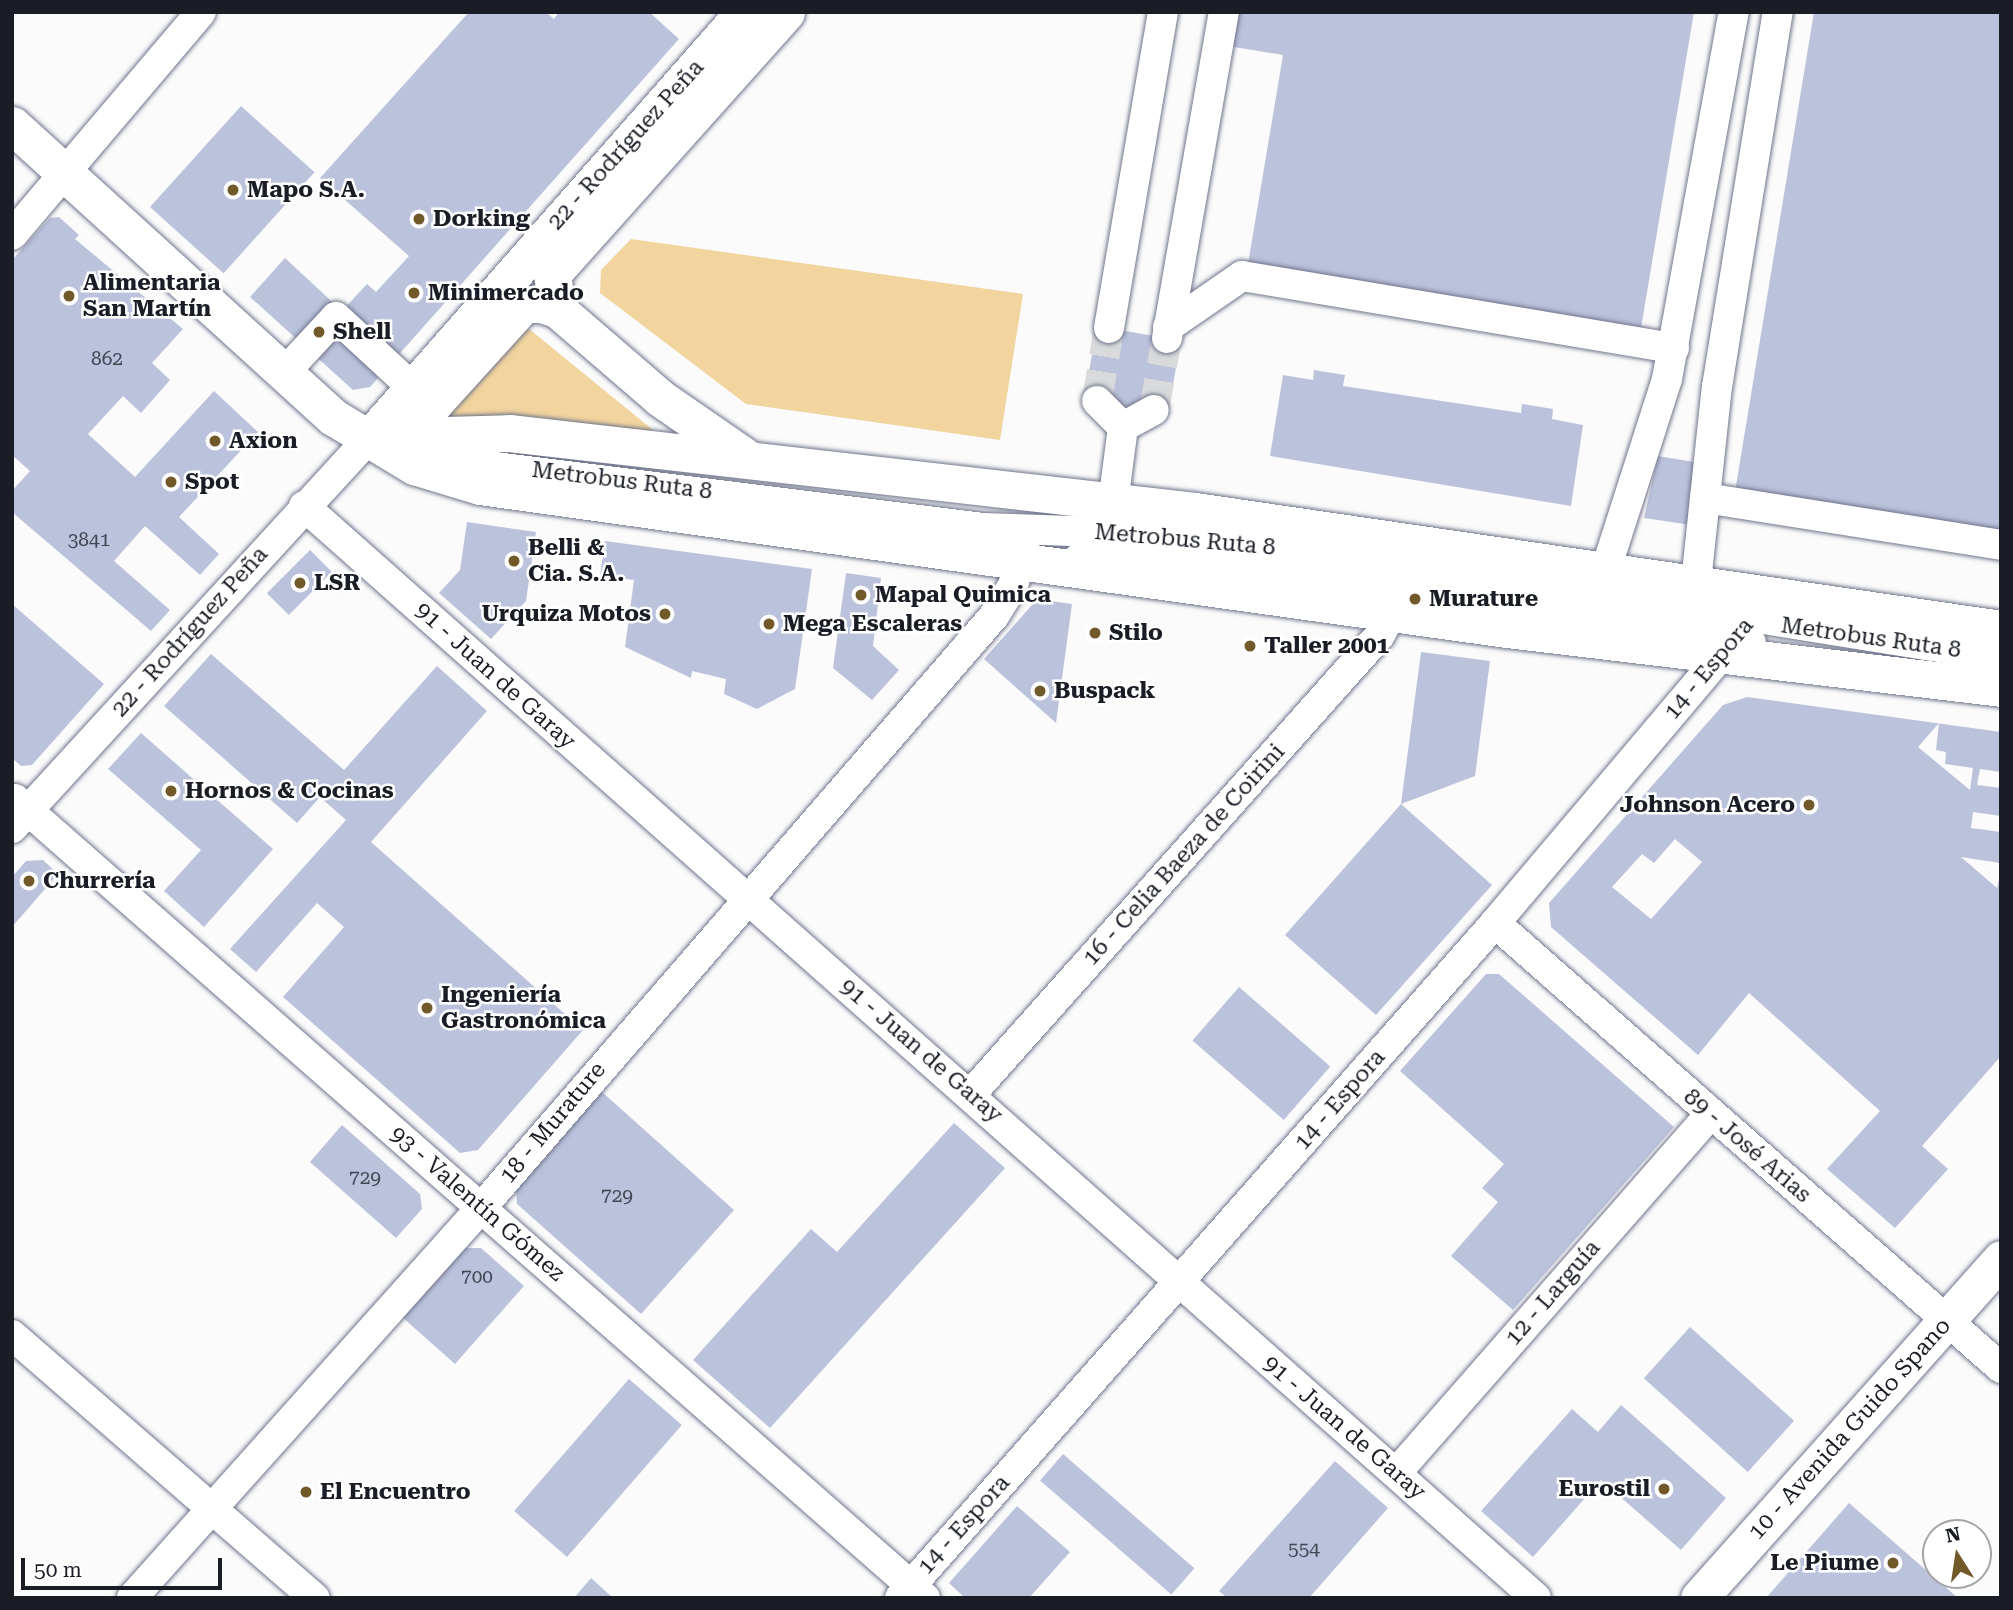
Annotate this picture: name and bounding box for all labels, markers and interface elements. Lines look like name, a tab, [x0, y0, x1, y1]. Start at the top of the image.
street label: 22 - Rodríguez Peña	[542, 54, 710, 236]
place label: Mapo S.A.	[247, 176, 365, 204]
marker: Mapo S.A.	[225, 182, 241, 198]
place label: Dorking	[433, 205, 530, 233]
marker: Dorking	[411, 211, 427, 227]
place label: Alimentaria San Martín	[83, 269, 221, 323]
place label: Minimercado	[428, 279, 584, 307]
marker: Minimercado	[406, 285, 422, 301]
marker: Alimentaria San Martín	[61, 288, 77, 304]
place label: Shell	[333, 318, 391, 346]
marker: Shell	[311, 324, 327, 340]
house number: 862	[91, 348, 123, 370]
place label: Axion	[229, 427, 298, 455]
marker: Axion	[207, 433, 223, 449]
street label: Metrobus Ruta 8	[530, 456, 714, 506]
place label: Spot	[185, 468, 239, 496]
marker: Spot	[163, 474, 179, 490]
street label: Metrobus Ruta 8	[1093, 518, 1277, 562]
house number: 3841	[68, 529, 110, 551]
place label: Belli & Cia. S.A.	[528, 534, 624, 588]
street label: 22 - Rodríguez Peña	[106, 541, 274, 723]
marker: Belli & Cia. S.A.	[506, 553, 522, 569]
place label: LSR	[314, 569, 360, 597]
marker: LSR	[292, 575, 308, 591]
place label: Mapal Quimica	[875, 581, 1051, 609]
place label: Murature	[1429, 585, 1538, 613]
marker: Mapal Quimica	[853, 587, 869, 603]
marker: Murature	[1407, 591, 1423, 607]
street label: 91 - Juan de Garay	[409, 597, 581, 755]
place label: Urquiza Motos	[482, 600, 651, 628]
marker: Urquiza Motos	[657, 606, 673, 622]
place label: Mega Escaleras	[783, 610, 962, 638]
street label: Metrobus Ruta 8	[1779, 612, 1963, 664]
street label: 14 - Espora	[1659, 613, 1759, 725]
marker: Mega Escaleras	[761, 616, 777, 632]
place label: Stilo	[1109, 619, 1163, 647]
marker: Stilo	[1087, 625, 1103, 641]
place label: Taller 2001	[1264, 632, 1389, 660]
marker: Taller 2001	[1242, 638, 1258, 654]
place label: Buspack	[1054, 677, 1155, 705]
marker: Buspack	[1032, 683, 1048, 699]
street label: 16 - Celia Baeza de Coirini	[1077, 739, 1291, 971]
place label: Hornos & Cocinas	[185, 777, 394, 805]
marker: Hornos & Cocinas	[163, 783, 179, 799]
place label: Johnson Acero	[1620, 791, 1795, 819]
marker: Johnson Acero	[1801, 797, 1817, 813]
place label: Churrería	[43, 867, 156, 895]
marker: Churrería	[21, 873, 37, 889]
street label: 91 - Juan de Garay	[834, 973, 1008, 1129]
place label: Ingeniería Gastronómica	[441, 981, 606, 1035]
marker: Ingeniería Gastronómica	[419, 1000, 435, 1016]
street label: 14 - Espora	[1289, 1044, 1391, 1156]
street label: 18 - Murature	[494, 1057, 612, 1189]
street label: 89 - José Arias	[1678, 1083, 1816, 1209]
street label: 93 - Valentín Gómez	[384, 1121, 570, 1287]
house number: 729	[349, 1167, 381, 1189]
house number: 729	[601, 1185, 633, 1207]
street label: 12 - Larguía	[1500, 1235, 1606, 1351]
house number: 700	[461, 1266, 493, 1288]
street label: 10 - Avenida Guido Spano	[1743, 1312, 1957, 1546]
street label: 91 - Juan de Garay	[1257, 1350, 1431, 1506]
street label: 14 - Espora	[912, 1470, 1016, 1580]
place label: Eurostil	[1558, 1475, 1650, 1503]
place label: El Encuentro	[320, 1478, 471, 1506]
marker: Eurostil	[1656, 1481, 1672, 1497]
marker: El Encuentro	[298, 1484, 314, 1500]
north arrow	[1922, 1519, 1992, 1589]
text: N	[1943, 1522, 1962, 1548]
house number: 554	[1288, 1538, 1320, 1560]
scale bar	[24, 1544, 226, 1588]
place label: Le Piume	[1770, 1549, 1879, 1577]
marker: Le Piume	[1885, 1555, 1901, 1571]
text: 50 m	[34, 1558, 82, 1582]

